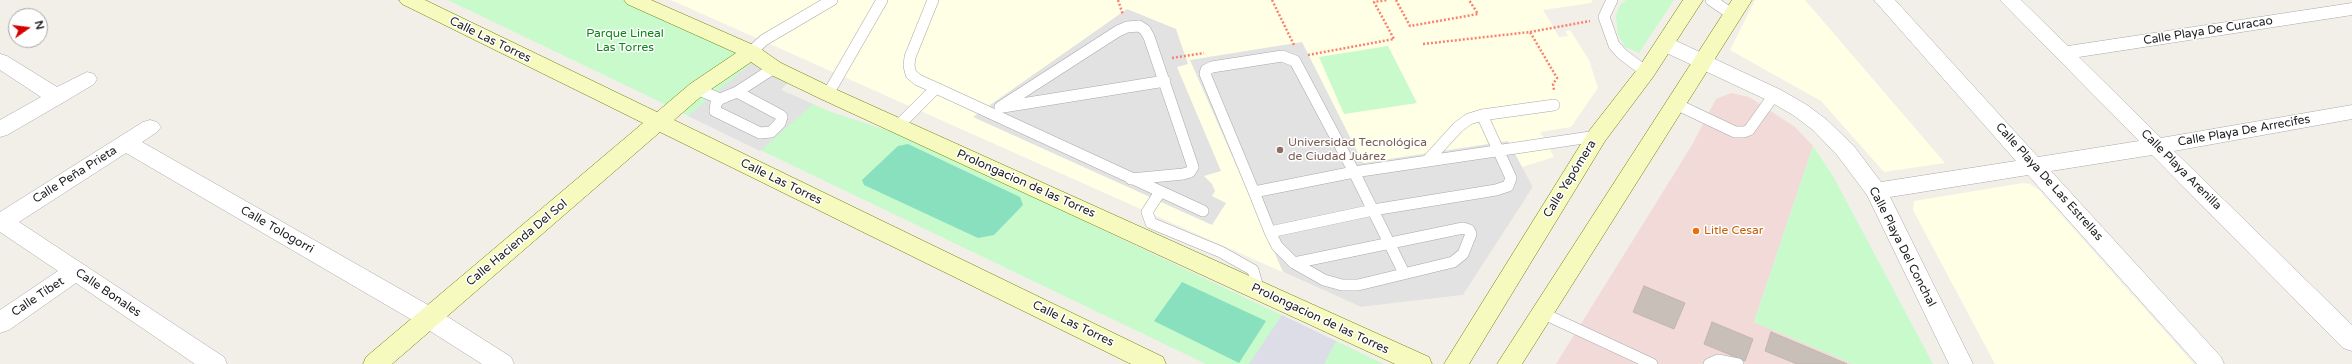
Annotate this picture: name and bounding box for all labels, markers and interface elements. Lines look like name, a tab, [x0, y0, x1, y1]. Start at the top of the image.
north arrow	[8, 8, 48, 48]
street label: Calle Las Torres	[447, 14, 533, 66]
street label: Calle Playa De Curacao	[2142, 14, 2274, 48]
text: N	[32, 19, 47, 31]
park label: Parque Lineal Las Torres	[586, 27, 664, 55]
street label: Calle Playa De Arrecifes	[2177, 112, 2311, 150]
street label: Calle Playa De Las Estrellas	[1992, 120, 2106, 244]
street label: Calle Playa Arenilla	[2138, 127, 2224, 213]
place label: Universidad Tecnológica de Ciudad Juárez	[1288, 136, 1427, 164]
street label: Calle Yepómera	[1540, 138, 1600, 220]
street label: Calle Peña Prieta	[30, 143, 120, 207]
marker: Universidad Tecnológica de Ciudad Juárez	[1275, 145, 1285, 155]
street label: Prolongacion de las Torres	[954, 147, 1098, 221]
street label: Calle Las Torres	[738, 156, 824, 208]
street label: Calle Playa Del Conchal	[1865, 185, 1939, 309]
street label: Calle Hacienda Del Sol	[464, 197, 570, 289]
street label: Calle Tologorri	[238, 203, 316, 257]
place label: Litle Cesar	[1704, 224, 1763, 238]
marker: Litle Cesar	[1691, 226, 1701, 236]
street label: Calle Bonales	[72, 266, 144, 320]
street label: Calle Tíbet	[9, 274, 67, 320]
street label: Prolongacion de las Torres	[1249, 281, 1391, 357]
street label: Calle Las Torres	[1030, 298, 1116, 350]

